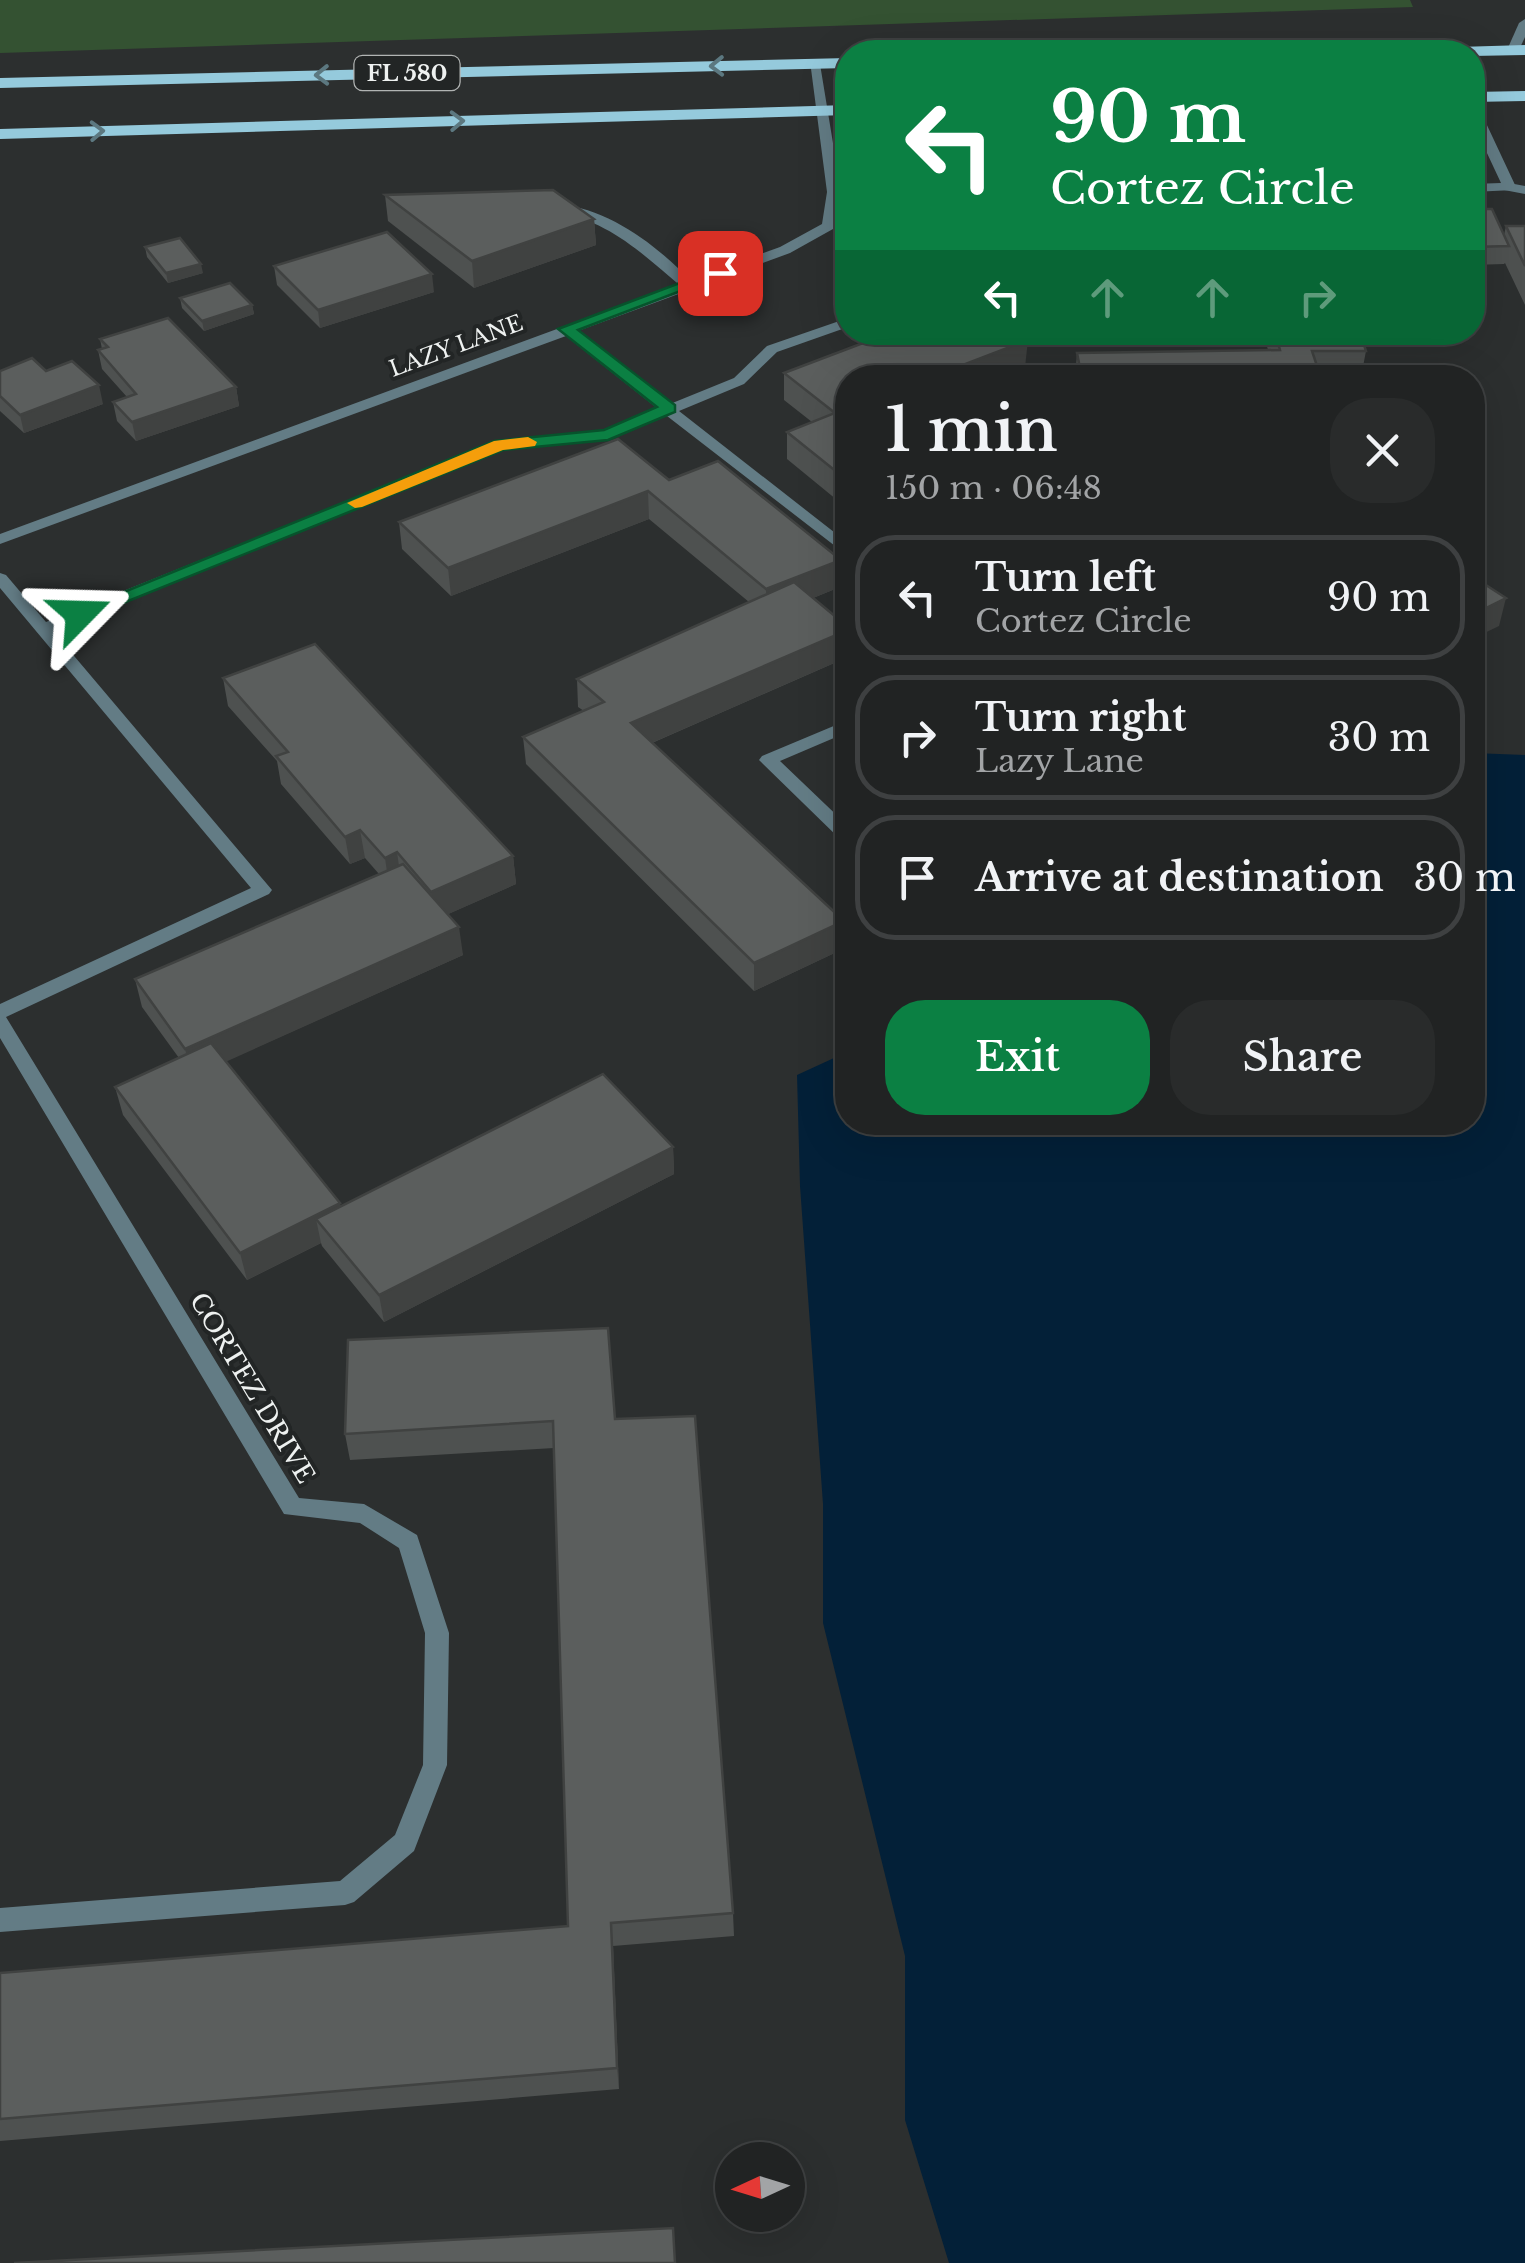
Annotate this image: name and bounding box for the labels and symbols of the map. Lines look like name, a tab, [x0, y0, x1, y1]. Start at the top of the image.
road number: FL 580	[354, 56, 460, 90]
one-way arrow	[708, 56, 724, 77]
one-way arrow	[313, 65, 329, 86]
one-way arrow	[450, 110, 466, 131]
one-way arrow	[90, 120, 106, 141]
pin	[678, 231, 763, 316]
street label: LAZY LANE	[385, 309, 527, 383]
position arrow	[28, 562, 132, 666]
street label: CORTEZ DRIVE	[183, 1287, 321, 1489]
north arrow	[715, 2142, 805, 2232]

